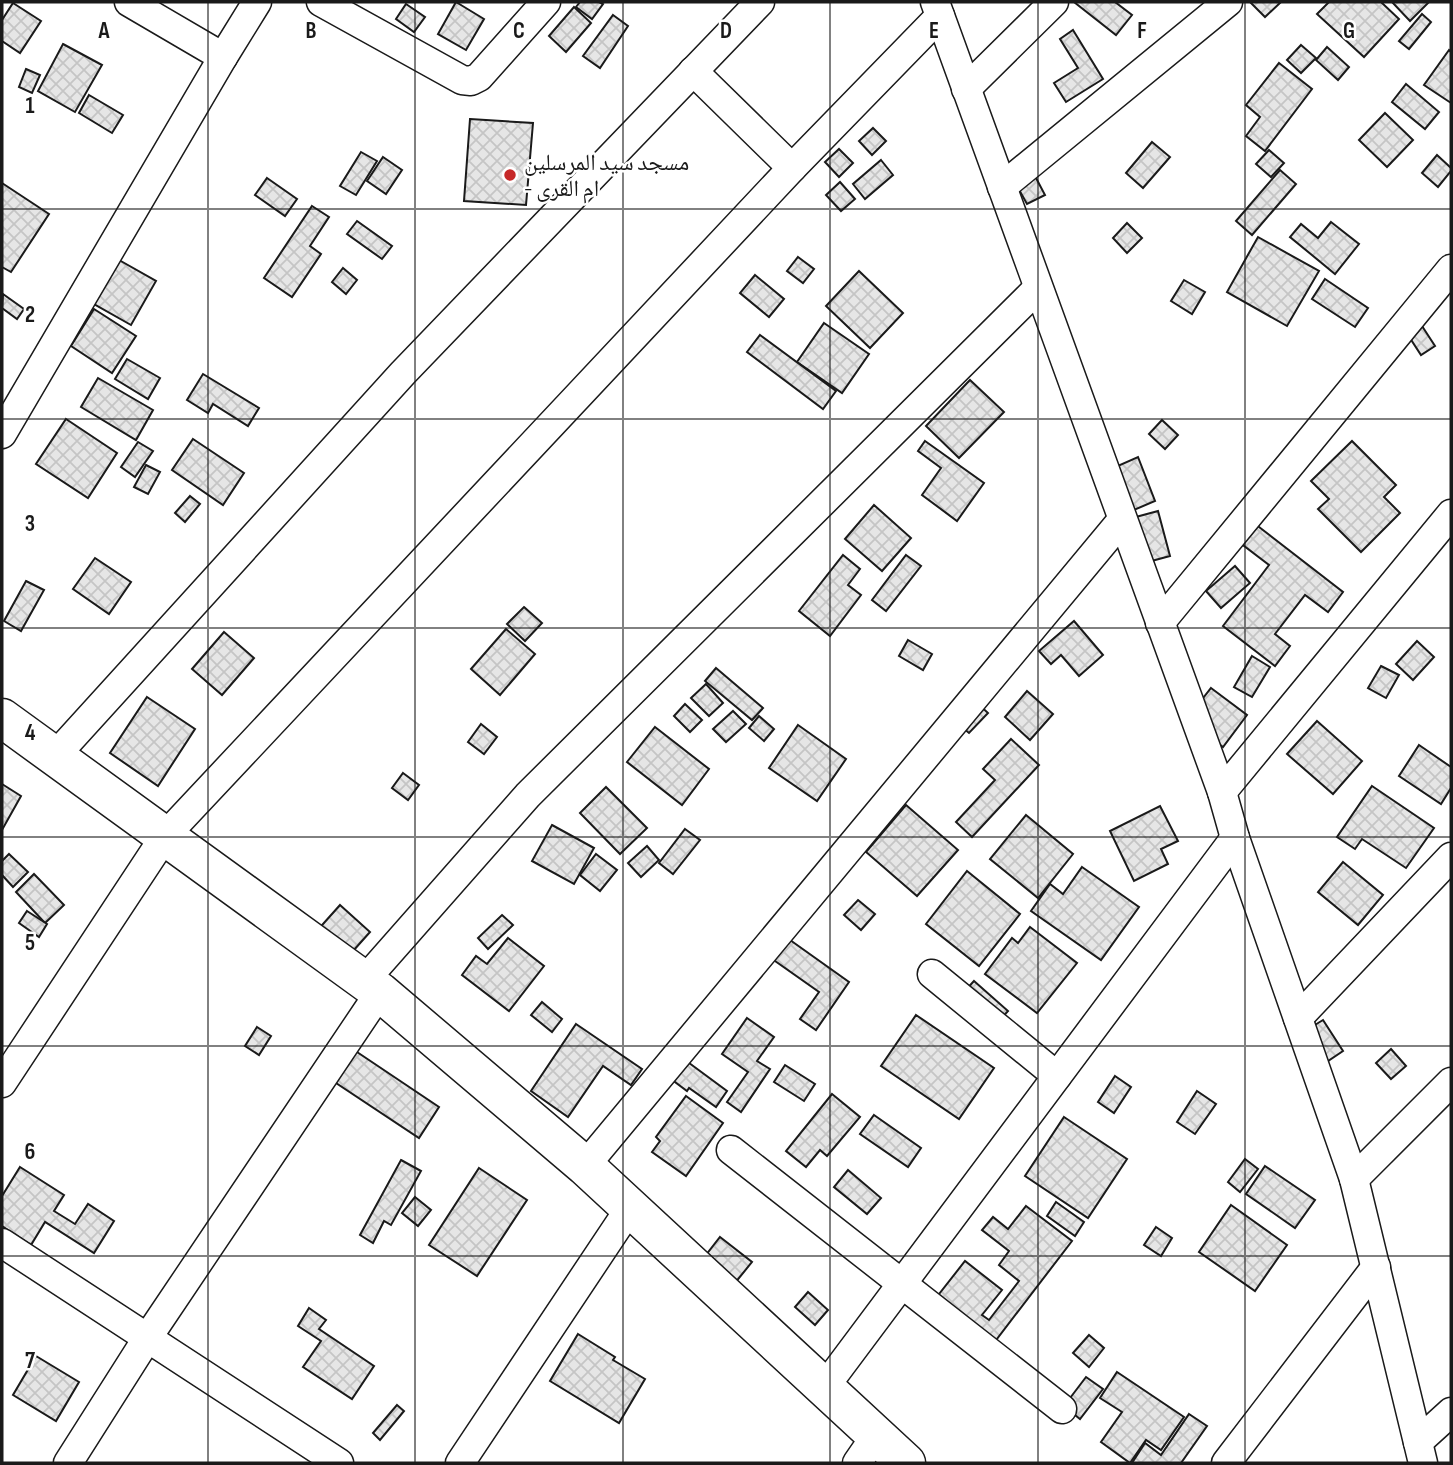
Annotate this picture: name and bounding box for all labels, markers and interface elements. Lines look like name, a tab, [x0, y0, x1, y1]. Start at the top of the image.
text: A	[98, 17, 111, 45]
text: B	[306, 17, 317, 45]
text: C	[513, 17, 525, 45]
text: D	[720, 17, 732, 45]
text: E	[929, 17, 939, 45]
text: F	[1137, 17, 1147, 45]
text: G	[1343, 17, 1355, 45]
text: 1	[25, 92, 35, 120]
place label: مسجد سيد المرسلين - ام القرى	[524, 149, 689, 204]
marker: مسجد سيد المرسلين - ام القرى	[502, 167, 518, 183]
text: 2	[25, 301, 35, 329]
text: 3	[25, 510, 35, 538]
text: 4	[25, 719, 36, 747]
text: 5	[25, 929, 35, 957]
text: 6	[25, 1138, 35, 1166]
text: 7	[25, 1347, 35, 1375]

